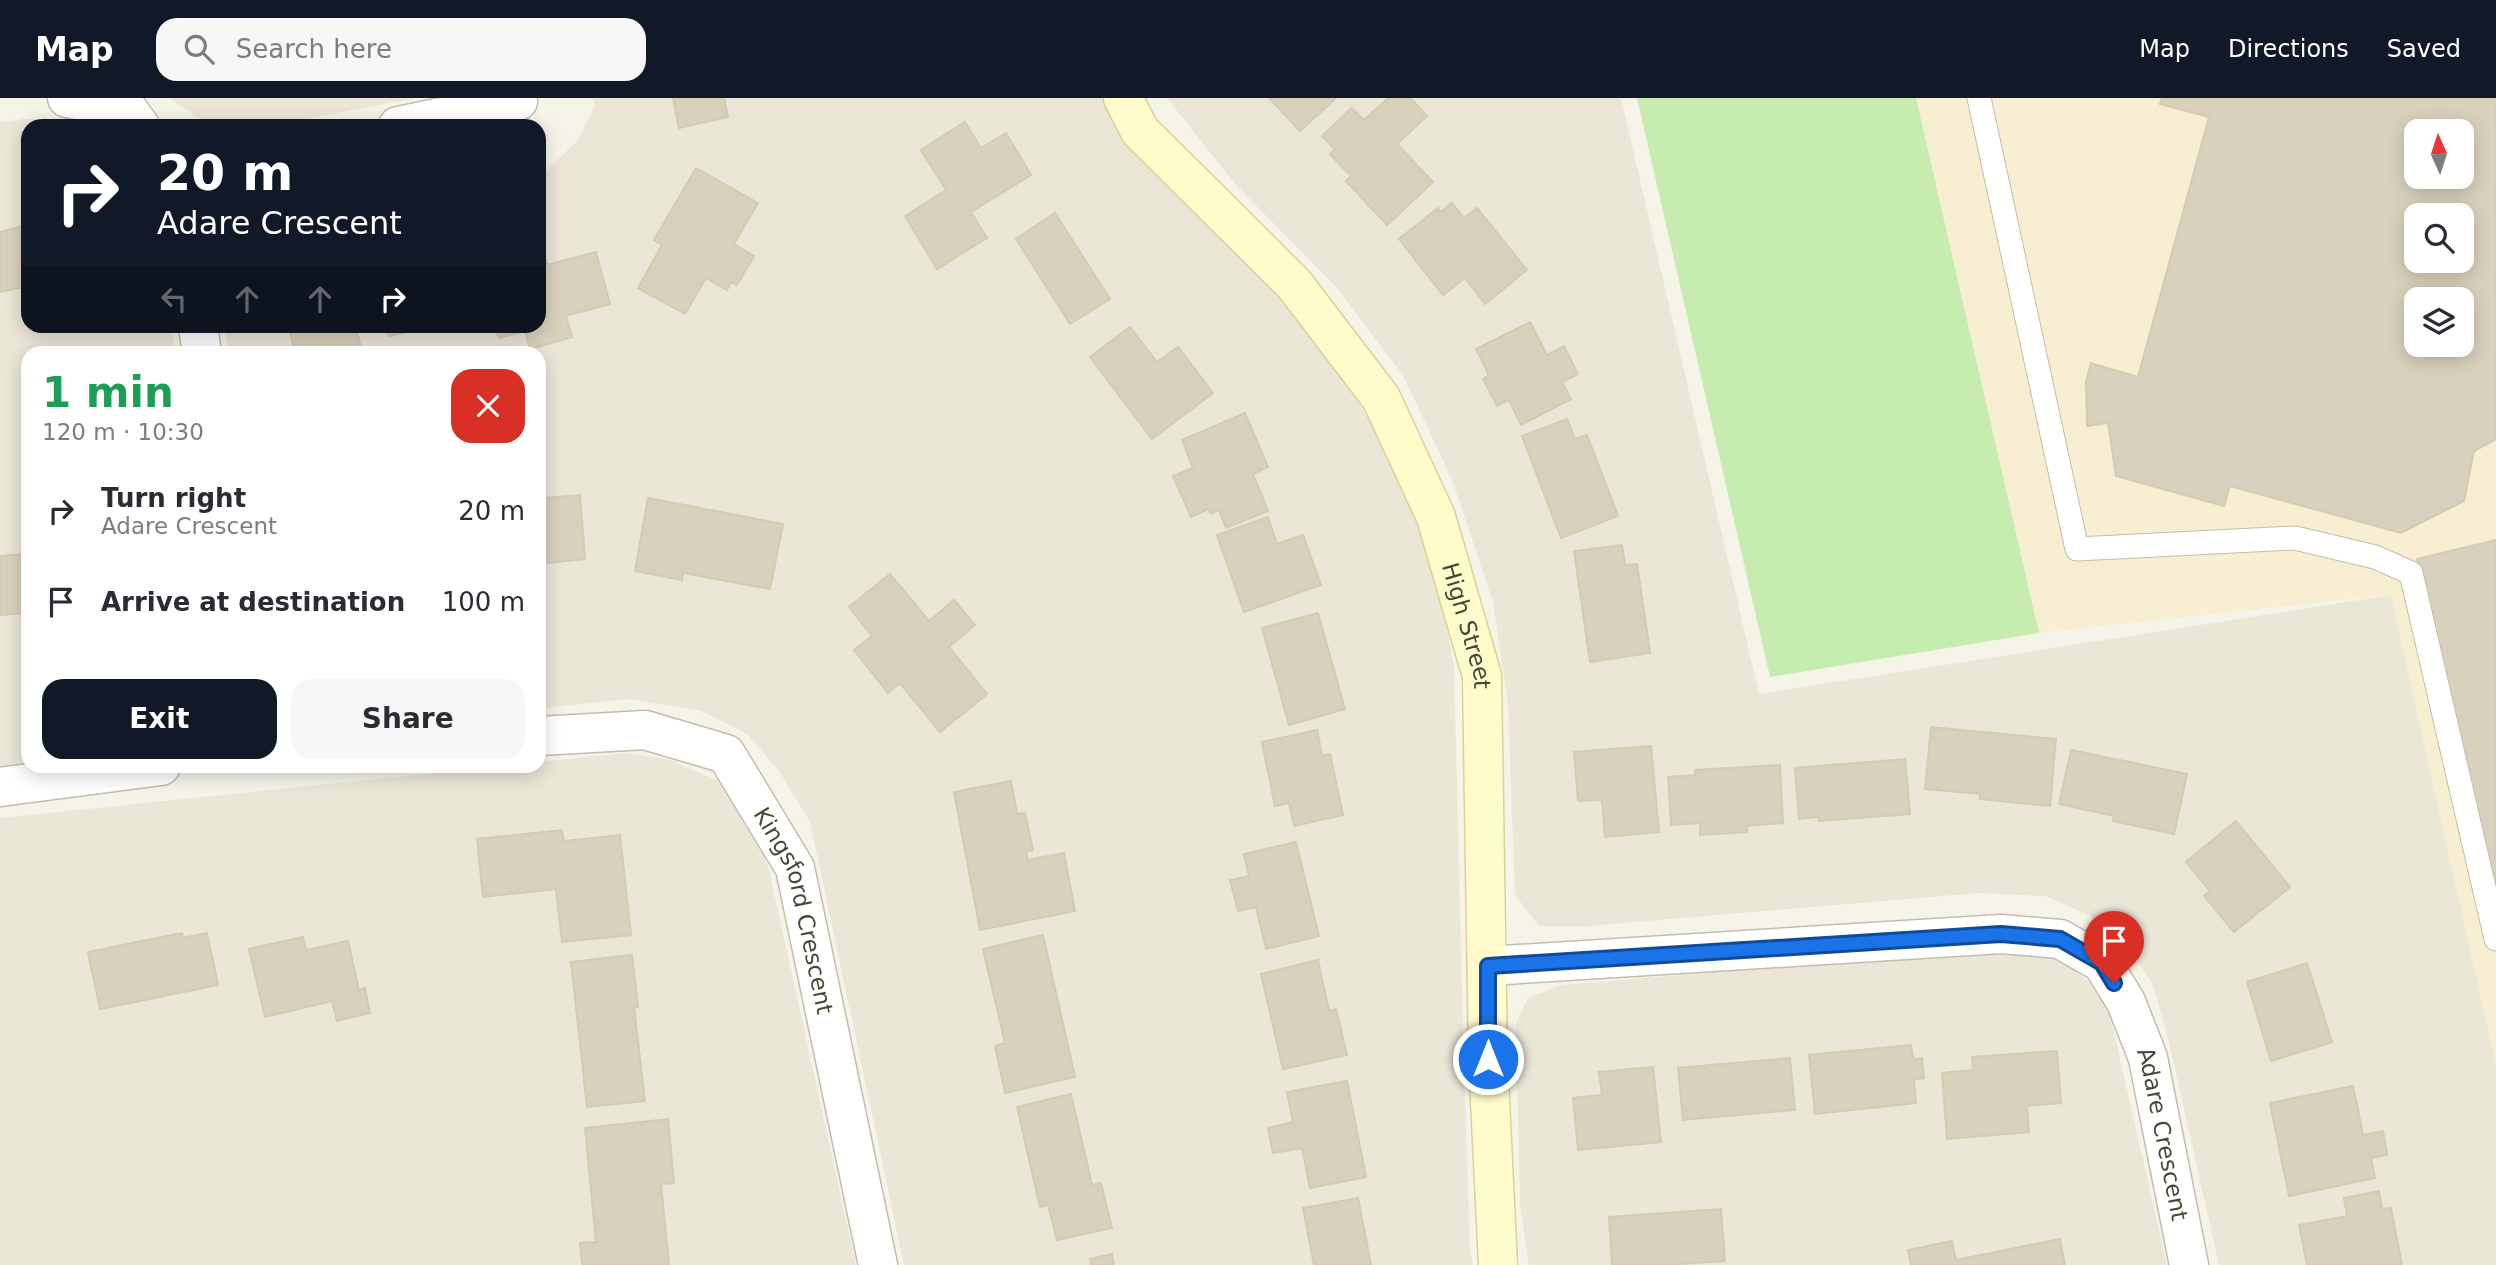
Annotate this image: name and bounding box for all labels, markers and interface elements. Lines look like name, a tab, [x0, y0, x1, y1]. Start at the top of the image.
search box	[156, 18, 646, 81]
text: Map	[35, 30, 114, 69]
icon: search	[180, 30, 218, 68]
text: Search here	[236, 34, 392, 64]
text: Map	[2139, 35, 2190, 63]
text: Directions	[2228, 35, 2349, 63]
text: Saved	[2387, 35, 2461, 63]
north arrow	[2404, 119, 2474, 189]
map controls	[2404, 119, 2474, 357]
text: 20 m	[157, 145, 293, 202]
icon: right	[42, 147, 133, 238]
button: search	[2404, 203, 2474, 273]
text: Adare Crescent	[157, 204, 402, 242]
icon: left	[155, 280, 193, 318]
icon: ahead	[228, 280, 266, 318]
icon: ahead	[301, 280, 339, 318]
icon: right	[374, 280, 412, 318]
button: layers	[2404, 287, 2474, 357]
text: 1 min	[42, 368, 174, 417]
button: close	[451, 369, 525, 443]
text: 120 m · 10:30	[42, 419, 204, 445]
text: Turn right	[101, 483, 246, 513]
icon: right	[42, 492, 80, 530]
text: 20 m	[458, 496, 525, 526]
text: Adare Crescent	[101, 513, 277, 539]
street label: High Street	[1437, 560, 1496, 689]
icon: arrive	[42, 583, 80, 621]
text: Arrive at destination	[101, 587, 405, 617]
text: 100 m	[442, 587, 525, 617]
button: Exit	[42, 679, 277, 759]
button: Share	[291, 679, 525, 759]
street label: Kingsford Crescent	[748, 803, 838, 1016]
pin	[2084, 911, 2144, 983]
icon: arrive	[2095, 922, 2133, 960]
position arrow	[1451, 1022, 1525, 1096]
street label: Adare Crescent	[2132, 1043, 2193, 1223]

